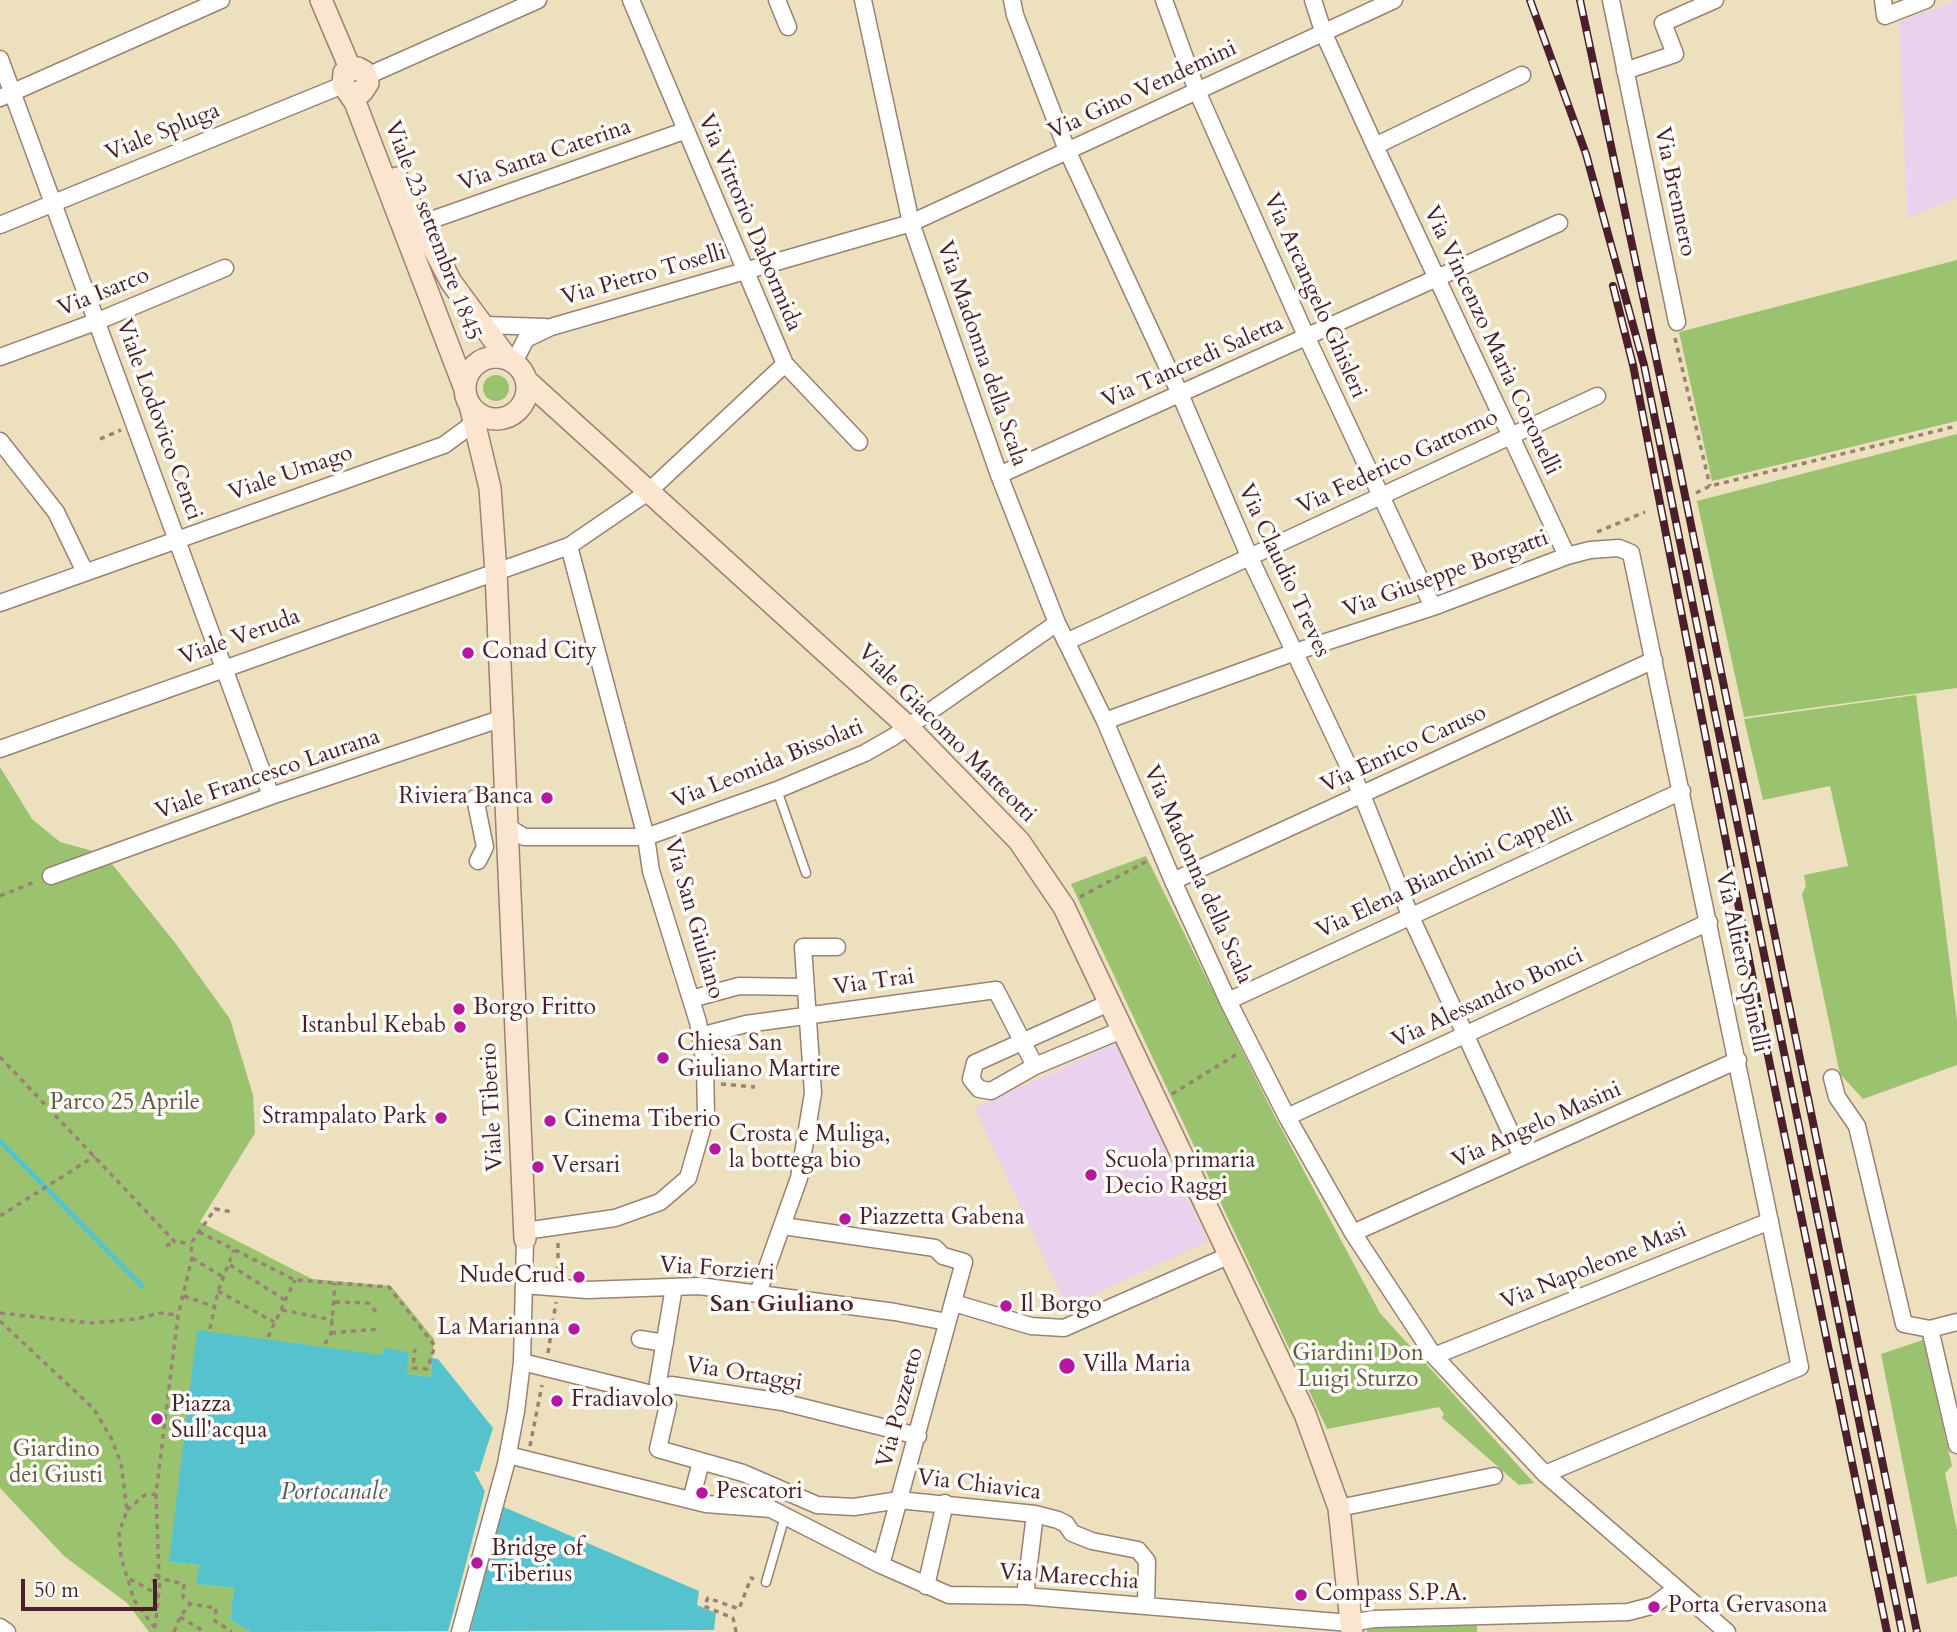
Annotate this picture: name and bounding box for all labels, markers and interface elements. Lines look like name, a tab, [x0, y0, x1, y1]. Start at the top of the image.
street label: Via Gino Vendemini	[1045, 35, 1241, 147]
street label: Viale Spluga	[102, 98, 224, 168]
street label: Via Vittorio Dabormida	[691, 110, 807, 336]
street label: Via Santa Caterina	[455, 114, 635, 198]
street label: Viale 23 settembre 1845	[377, 117, 487, 345]
street label: Via Brennero	[1647, 125, 1701, 259]
street label: Via Arcangelo Ghisleri	[1256, 189, 1372, 403]
street label: Via Vincenzo Maria Coronelli	[1416, 202, 1566, 480]
street label: Via Madonna della Scala	[929, 238, 1033, 470]
street label: Via Pietro Toselli	[559, 239, 729, 313]
street label: Via Isarco	[54, 262, 154, 324]
street label: Via Tancredi Saletta	[1098, 311, 1288, 415]
street label: Viale Lodovico Cenci	[109, 316, 207, 524]
street label: Via Federico Gattorno	[1293, 404, 1503, 522]
street label: Viale Umago	[225, 440, 357, 508]
street label: Via Claudio Treves	[1231, 480, 1335, 662]
street label: Via Giuseppe Borgatti	[1340, 525, 1552, 625]
street label: Viale Veruda	[176, 603, 304, 673]
place label: Conad City	[482, 639, 597, 667]
street label: Viale Giacomo Matteotti	[851, 639, 1041, 829]
marker: Conad City	[460, 645, 476, 661]
street label: Via Enrico Caruso	[1317, 700, 1491, 800]
street label: Via Leonida Bissolati	[668, 714, 868, 816]
street label: Viale Francesco Laurana	[152, 724, 384, 826]
street label: Via Madonna della Scala	[1136, 761, 1258, 989]
place label: Riviera Banca	[398, 784, 533, 812]
marker: Riviera Banca	[539, 790, 555, 806]
street label: Via Elena Bianchini Cappelli	[1312, 802, 1578, 946]
street label: Via San Giuliano	[657, 836, 729, 1002]
street label: Via Altiero Spinelli	[1708, 869, 1774, 1055]
street label: Via Alessandro Bonci	[1388, 943, 1588, 1055]
street label: Via Trai	[832, 964, 916, 1002]
place label: Borgo Fritto	[473, 995, 596, 1023]
marker: Borgo Fritto	[451, 1001, 467, 1017]
place label: Istanbul Kebab	[301, 1013, 446, 1041]
marker: Istanbul Kebab	[452, 1019, 468, 1035]
place label: Chiesa San Giuliano Martire	[677, 1031, 841, 1085]
street label: Viale Tiberio	[476, 1042, 510, 1172]
marker: Chiesa San Giuliano Martire	[655, 1050, 671, 1066]
street label: Via Angelo Masini	[1448, 1076, 1626, 1176]
park label: Parco 25 Aprile	[50, 1090, 200, 1118]
place label: Strampalato Park	[262, 1104, 427, 1132]
place label: Cinema Tiberio	[564, 1107, 721, 1135]
marker: Strampalato Park	[433, 1110, 449, 1126]
marker: Cinema Tiberio	[542, 1113, 558, 1129]
place label: Crosta e Muliga, la bottega bio	[729, 1122, 890, 1176]
marker: Crosta e Muliga, la bottega bio	[707, 1141, 723, 1157]
place label: Scuola primaria Decio Raggi	[1105, 1148, 1255, 1202]
place label: Versari	[552, 1153, 620, 1181]
marker: Versari	[530, 1159, 546, 1175]
marker: Scuola primaria Decio Raggi	[1083, 1167, 1099, 1183]
place label: Piazzetta Gabena	[859, 1205, 1025, 1233]
marker: Piazzetta Gabena	[837, 1211, 853, 1227]
street label: Via Napoleone Masi	[1497, 1217, 1691, 1317]
street label: Via Forzieri	[658, 1252, 776, 1288]
place label: NudeCrud	[459, 1263, 565, 1291]
marker: NudeCrud	[571, 1269, 587, 1285]
district label: San Giuliano	[710, 1291, 854, 1319]
place label: Il Borgo	[1020, 1292, 1102, 1320]
marker: Il Borgo	[998, 1298, 1014, 1314]
place label: La Marianna	[437, 1315, 560, 1343]
marker: La Marianna	[566, 1321, 582, 1337]
park label: Giardini Don Luigi Sturzo	[1292, 1341, 1424, 1395]
street label: Via Pozzetto	[872, 1345, 930, 1471]
street label: Via Ortaggi	[684, 1352, 804, 1398]
place label: Villa Maria	[1083, 1352, 1191, 1380]
marker: Villa Maria	[1057, 1356, 1077, 1376]
place label: Fradiavolo	[571, 1387, 673, 1415]
place label: Piazza Sull'acqua	[171, 1392, 267, 1446]
marker: Fradiavolo	[549, 1393, 565, 1409]
marker: Piazza Sull'acqua	[149, 1411, 165, 1427]
park label: Giardino dei Giusti	[9, 1437, 103, 1491]
street label: Via Chiavica	[915, 1465, 1043, 1507]
water label: Portocanale	[281, 1479, 387, 1507]
place label: Pescatori	[716, 1479, 803, 1507]
marker: Pescatori	[694, 1485, 710, 1501]
place label: Bridge of Tiberius	[491, 1536, 583, 1590]
marker: Bridge of Tiberius	[469, 1555, 485, 1571]
street label: Via Marecchia	[998, 1559, 1140, 1597]
scale bar	[24, 1566, 161, 1610]
text: 50 m	[34, 1576, 79, 1605]
place label: Compass S.P.A.	[1315, 1581, 1467, 1609]
marker: Compass S.P.A.	[1293, 1587, 1309, 1603]
place label: Porta Gervasona	[1668, 1593, 1828, 1621]
marker: Porta Gervasona	[1646, 1599, 1662, 1615]

